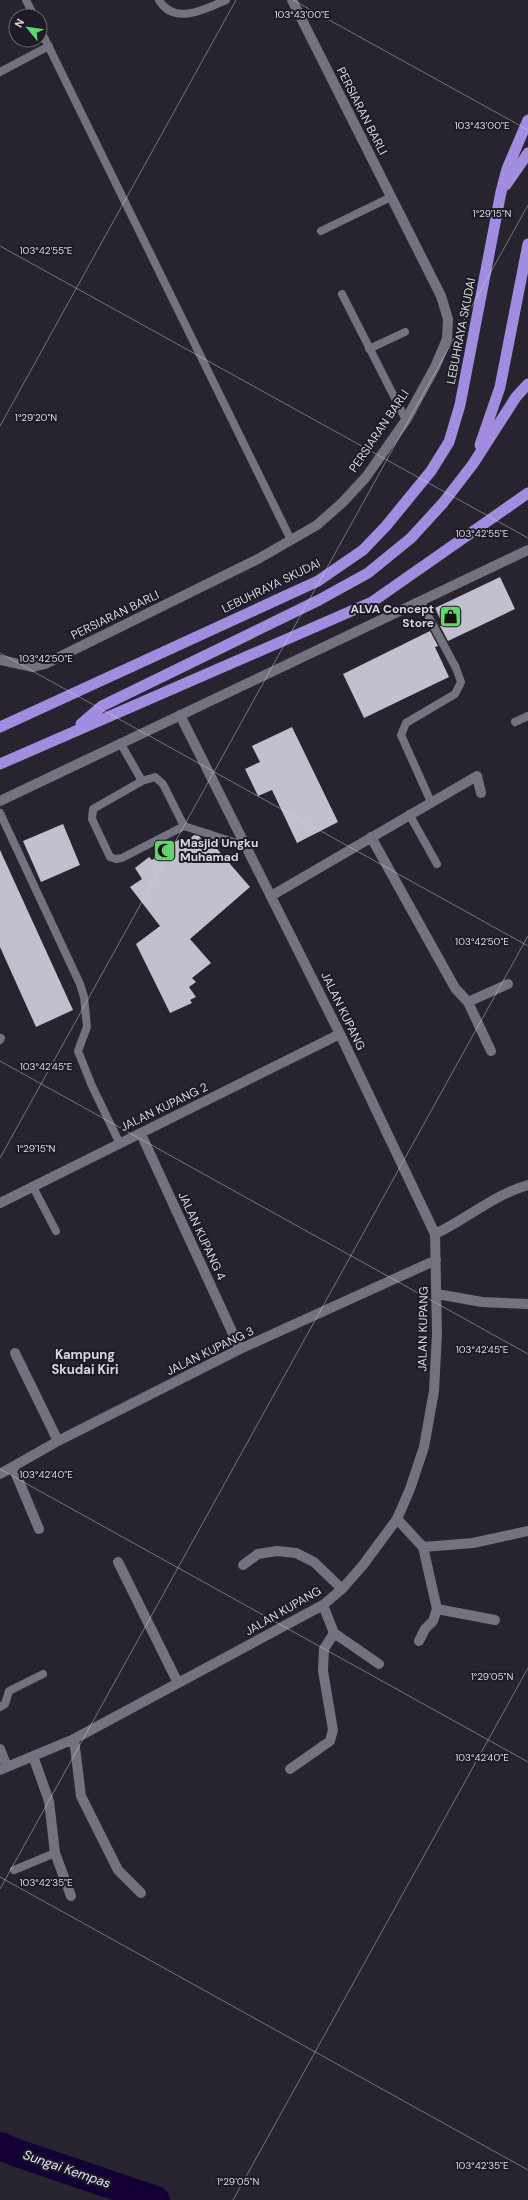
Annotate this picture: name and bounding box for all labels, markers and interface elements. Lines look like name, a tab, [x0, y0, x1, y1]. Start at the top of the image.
north arrow	[8, 8, 48, 48]
text: 103°43'00"E	[274, 8, 330, 21]
text: N	[11, 16, 27, 30]
street label: PERSIARAN BARLI	[333, 64, 391, 158]
text: 103°43'00"E	[454, 119, 510, 132]
text: 1°29'15"N	[473, 207, 512, 220]
text: 103°42'55"E	[19, 244, 73, 257]
street label: LEBUHRAYA SKUDAI	[443, 276, 479, 386]
street label: PERSIARAN BARLI	[345, 387, 413, 475]
text: 1°29'20"N	[15, 411, 57, 424]
text: 103°42'55"E	[455, 527, 509, 540]
street label: LEBUHRAYA SKUDAI	[219, 555, 323, 617]
street label: PERSIARAN BARLI	[68, 587, 162, 643]
place label: ALVA Concept Store	[351, 601, 434, 631]
shop icon: ALVA Concept Store	[437, 603, 463, 629]
text: 103°42'50"E	[19, 652, 73, 665]
place label: Masjid Ungku Muhamad	[180, 835, 258, 865]
mosque icon: Masjid Ungku Muhamad	[151, 837, 177, 863]
text: 103°42'50"E	[455, 935, 509, 948]
street label: JALAN KUPANG	[317, 969, 369, 1053]
text: 103°42'45"E	[20, 1060, 73, 1073]
street label: JALAN KUPANG 2	[118, 1079, 211, 1135]
text: 1°29'15"N	[17, 1142, 56, 1155]
street label: JALAN KUPANG 4	[174, 1189, 230, 1283]
street label: JALAN KUPANG	[414, 1286, 432, 1372]
street label: JALAN KUPANG 3	[163, 1323, 257, 1379]
text: 103°42'45"E	[456, 1343, 509, 1356]
district label: Kampung Skudai Kiri	[51, 1346, 119, 1378]
text: 103°42'40"E	[19, 1468, 73, 1481]
street label: JALAN KUPANG	[242, 1583, 324, 1639]
text: 1°29'05"N	[471, 1670, 513, 1683]
text: 103°42'40"E	[455, 1751, 509, 1764]
text: 103°42'35"E	[19, 1876, 73, 1889]
water label: Sungai Kempas	[21, 2146, 113, 2192]
text: 103°42'35"E	[455, 2159, 509, 2172]
text: 1°29'05"N	[217, 2175, 259, 2188]

